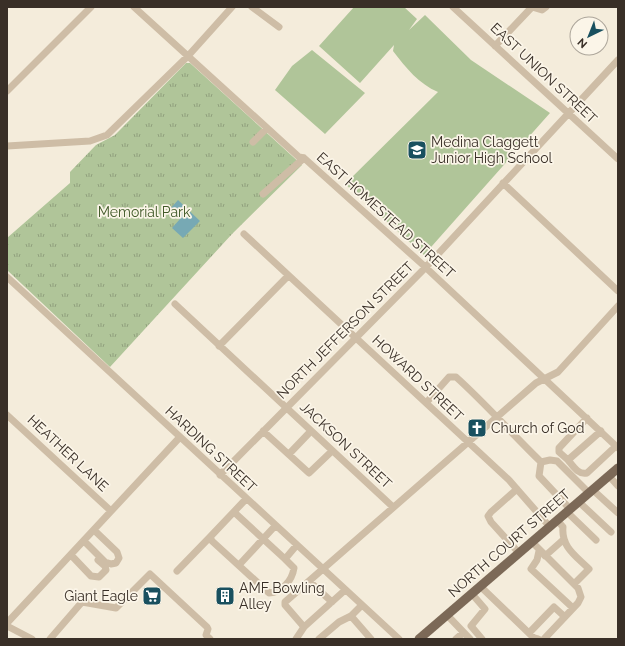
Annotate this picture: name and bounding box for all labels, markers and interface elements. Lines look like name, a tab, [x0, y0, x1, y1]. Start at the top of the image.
north arrow	[569, 16, 609, 56]
street label: EAST UNION STREET	[487, 19, 601, 127]
place label: Medina Claggett Junior High School	[431, 134, 552, 166]
school or university icon: Medina Claggett Junior High School	[406, 139, 428, 161]
street label: EAST HOMESTEAD STREET	[314, 149, 459, 281]
park label: Memorial Park	[98, 204, 191, 220]
street label: NORTH JEFFERSON STREET	[273, 258, 417, 402]
street label: HOWARD STREET	[369, 332, 467, 424]
street label: JACKSON STREET	[297, 398, 395, 492]
street label: HARDING STREET	[162, 403, 260, 496]
street label: HEATHER LANE	[24, 412, 112, 494]
church icon: Church of God	[466, 417, 488, 439]
place label: Church of God	[491, 420, 584, 436]
street label: NORTH COURT STREET	[445, 486, 573, 600]
place label: AMF Bowling Alley	[239, 580, 325, 612]
supermarket icon: Giant Eagle	[141, 585, 163, 607]
building icon: AMF Bowling Alley	[214, 585, 236, 607]
place label: Giant Eagle	[64, 588, 138, 604]

